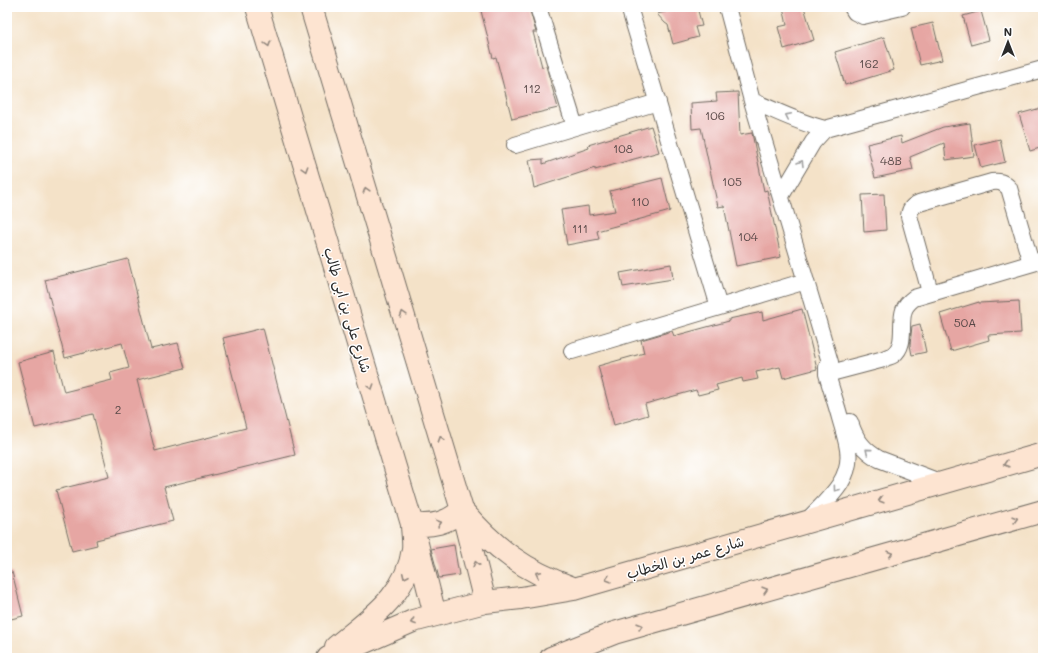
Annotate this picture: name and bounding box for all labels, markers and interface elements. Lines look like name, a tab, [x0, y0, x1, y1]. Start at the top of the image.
north arrow	[988, 22, 1028, 62]
text: N	[1004, 24, 1012, 39]
one-way arrow	[263, 41, 272, 48]
house number: 162	[859, 55, 879, 71]
house number: 112	[523, 80, 541, 96]
house number: 106	[705, 107, 725, 123]
one-way arrow	[785, 114, 792, 121]
house number: 108	[613, 140, 633, 156]
house number: 48B	[880, 152, 902, 168]
one-way arrow	[796, 160, 803, 167]
one-way arrow	[300, 165, 309, 172]
house number: 105	[722, 173, 742, 189]
one-way arrow	[362, 186, 371, 193]
house number: 110	[631, 193, 650, 209]
house number: 111	[572, 220, 588, 236]
house number: 104	[738, 228, 758, 244]
street label: شارع على بن ابى طالب	[319, 245, 376, 375]
one-way arrow	[399, 311, 408, 318]
house number: 50A	[954, 314, 976, 330]
one-way arrow	[366, 383, 375, 390]
house number: 2	[115, 401, 121, 417]
one-way arrow	[437, 435, 446, 442]
one-way arrow	[865, 449, 873, 456]
one-way arrow	[1002, 459, 1009, 468]
one-way arrow	[834, 484, 841, 491]
one-way arrow	[877, 495, 884, 504]
one-way arrow	[1012, 515, 1019, 523]
one-way arrow	[435, 519, 442, 528]
street label: شارع عمر بن الخطاب	[624, 531, 746, 584]
one-way arrow	[887, 550, 894, 559]
one-way arrow	[472, 561, 480, 567]
one-way arrow	[535, 571, 542, 579]
one-way arrow	[402, 572, 410, 579]
one-way arrow	[604, 574, 611, 583]
one-way arrow	[762, 586, 769, 595]
one-way arrow	[409, 617, 416, 625]
one-way arrow	[637, 622, 644, 631]

